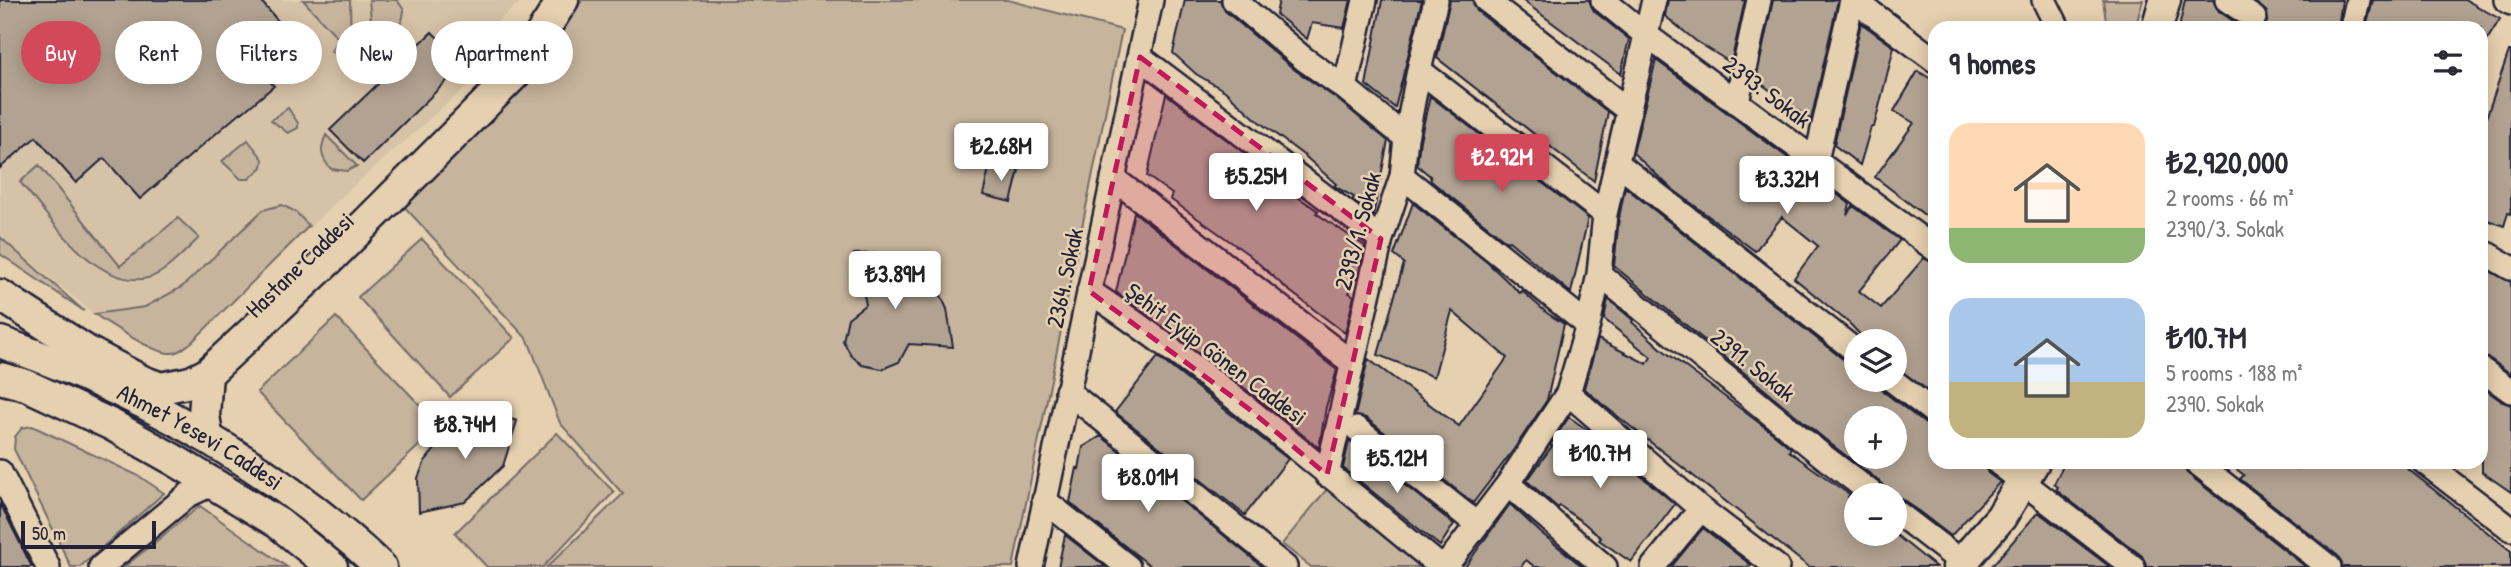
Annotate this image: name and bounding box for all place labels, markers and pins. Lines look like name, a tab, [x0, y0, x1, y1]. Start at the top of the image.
pin: ₺2.68M	[944, 124, 1058, 183]
pin: ₺2.92M	[1445, 134, 1559, 194]
pin: ₺5.25M	[1199, 154, 1313, 213]
pin: ₺3.32M	[1730, 156, 1844, 216]
pin: ₺3.89M	[838, 252, 952, 311]
pin: ₺8.74M	[408, 402, 522, 461]
pin: ₺10.7M	[1543, 430, 1657, 490]
pin: ₺5.12M	[1340, 435, 1454, 495]
pin: ₺8.01M	[1091, 454, 1205, 514]

